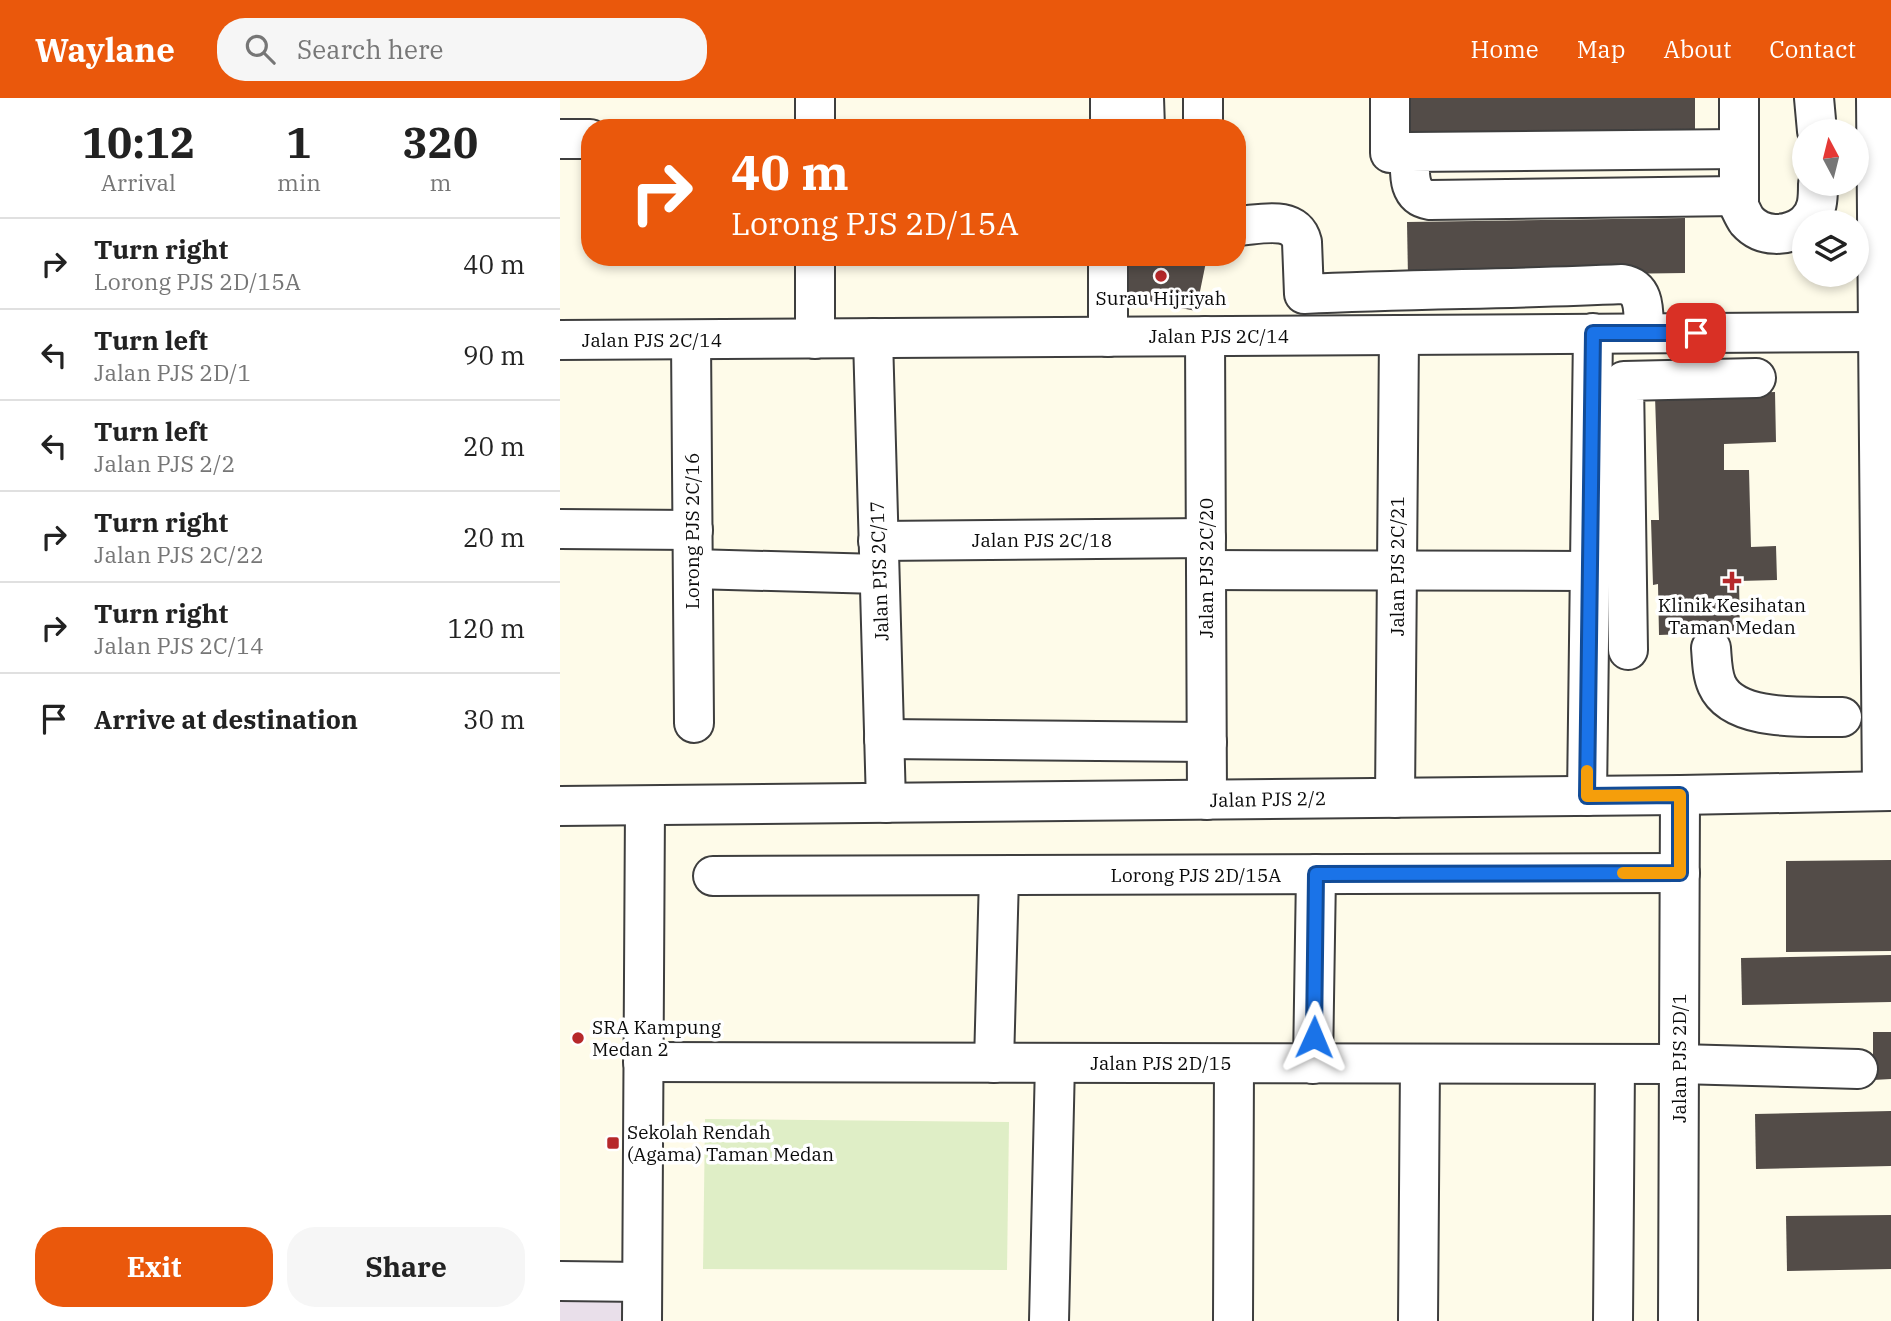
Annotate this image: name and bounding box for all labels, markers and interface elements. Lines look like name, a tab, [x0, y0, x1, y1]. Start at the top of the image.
search box	[217, 18, 707, 81]
text: Waylane	[35, 28, 175, 71]
icon: search	[241, 30, 279, 68]
text: Search here	[297, 32, 443, 66]
text: Home	[1471, 33, 1539, 65]
text: Map	[1577, 33, 1625, 65]
text: About	[1663, 33, 1731, 65]
text: Contact	[1769, 33, 1856, 65]
text: 10:12	[82, 115, 195, 170]
text: 1	[286, 115, 312, 170]
text: 320	[403, 115, 478, 170]
north arrow	[1792, 119, 1869, 196]
map controls	[1792, 119, 1869, 287]
text: 40 m	[731, 140, 849, 203]
icon: right	[616, 147, 707, 238]
text: Arrival	[101, 167, 176, 197]
text: min	[277, 167, 321, 197]
text: m	[429, 167, 451, 197]
text: Lorong PJS 2D/15A	[731, 202, 1019, 244]
button: layers	[1792, 210, 1869, 287]
text: Turn right	[94, 232, 228, 266]
icon: right	[35, 245, 73, 283]
text: 40 m	[463, 247, 525, 281]
text: Lorong PJS 2D/15A	[94, 266, 301, 296]
marker: Surau Hijriyah	[1153, 268, 1169, 284]
place label: Surau Hijriyah	[1095, 286, 1227, 310]
pin	[1666, 303, 1726, 363]
icon: arrive	[1677, 314, 1715, 352]
text: Turn left	[94, 323, 208, 357]
street label: Jalan PJS 2C/14	[1149, 324, 1289, 348]
street label: Jalan PJS 2C/14	[582, 328, 722, 352]
icon: left	[35, 336, 73, 374]
text: 90 m	[463, 338, 525, 372]
text: Jalan PJS 2D/1	[94, 357, 251, 387]
text: Turn left	[94, 414, 208, 448]
icon: left	[35, 427, 73, 465]
text: 20 m	[463, 429, 525, 463]
text: Jalan PJS 2/2	[94, 448, 235, 478]
street label: Lorong PJS 2C/16	[680, 453, 704, 609]
street label: Jalan PJS 2C/21	[1385, 496, 1409, 636]
street label: Jalan PJS 2C/20	[1194, 498, 1218, 638]
street label: Jalan PJS 2C/17	[865, 500, 893, 642]
text: Turn right	[94, 505, 228, 539]
icon: right	[35, 518, 73, 556]
text: 20 m	[463, 520, 525, 554]
street label: Jalan PJS 2C/18	[972, 528, 1112, 552]
text: Jalan PJS 2C/22	[94, 539, 264, 569]
marker: Klinik Kesihatan Taman Medan	[1722, 571, 1742, 591]
place label: Klinik Kesihatan Taman Medan	[1658, 593, 1806, 639]
text: Turn right	[94, 596, 228, 630]
icon: right	[35, 609, 73, 647]
text: 120 m	[447, 611, 525, 645]
text: Jalan PJS 2C/14	[94, 630, 264, 660]
icon: arrive	[35, 700, 73, 738]
text: Arrive at destination	[94, 702, 358, 736]
text: 30 m	[463, 702, 525, 736]
street label: Jalan PJS 2/2	[1209, 786, 1327, 812]
street label: Lorong PJS 2D/15A	[1111, 863, 1281, 887]
street label: Jalan PJS 2D/1	[1667, 993, 1691, 1123]
position arrow	[1277, 1000, 1351, 1074]
place label: SRA Kampung Medan 2	[592, 1015, 722, 1061]
marker: SRA Kampung Medan 2	[570, 1030, 586, 1046]
street label: Jalan PJS 2D/15	[1090, 1051, 1232, 1075]
place label: Sekolah Rendah (Agama) Taman Medan	[627, 1120, 834, 1166]
marker: Sekolah Rendah (Agama) Taman Medan	[605, 1135, 621, 1151]
button: Exit	[35, 1227, 273, 1307]
button: Share	[287, 1227, 525, 1307]

